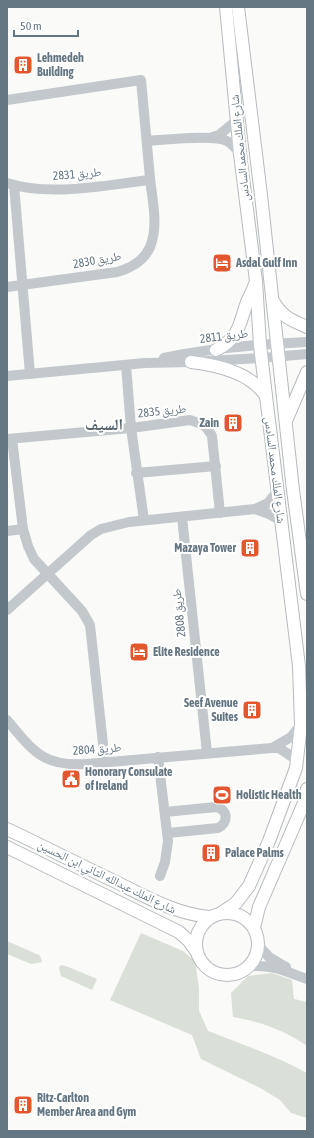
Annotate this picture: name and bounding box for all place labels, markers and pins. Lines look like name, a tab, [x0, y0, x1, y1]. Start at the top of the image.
place label: Lehmedeh Building	[37, 51, 84, 79]
building icon: Lehmedeh Building	[12, 54, 34, 76]
hotel icon: Asdal Gulf Inn	[211, 252, 233, 274]
place label: Asdal Gulf Inn	[235, 256, 297, 270]
building icon: Zain	[222, 412, 244, 434]
place label: Zain	[199, 416, 219, 430]
building icon: Mazaya Tower	[239, 537, 261, 559]
place label: Mazaya Tower	[174, 541, 236, 555]
hotel icon: Elite Residence	[128, 641, 150, 663]
place label: Elite Residence	[153, 645, 220, 659]
place label: Seef Avenue Suites	[184, 696, 239, 724]
building icon: Seef Avenue Suites	[241, 699, 263, 721]
place label: Honorary Consulate of Ireland	[85, 765, 173, 793]
public building icon: Honorary Consulate of Ireland	[60, 768, 82, 790]
sports icon: Holistic Health	[211, 784, 233, 806]
place label: Holistic Health	[236, 788, 302, 802]
building icon: Palace Palms	[200, 842, 222, 864]
place label: Palace Palms	[225, 846, 285, 860]
place label: Ritz-Carlton Member Area and Gym	[37, 1091, 137, 1119]
building icon: Ritz-Carlton Member Area and Gym	[12, 1094, 34, 1116]

